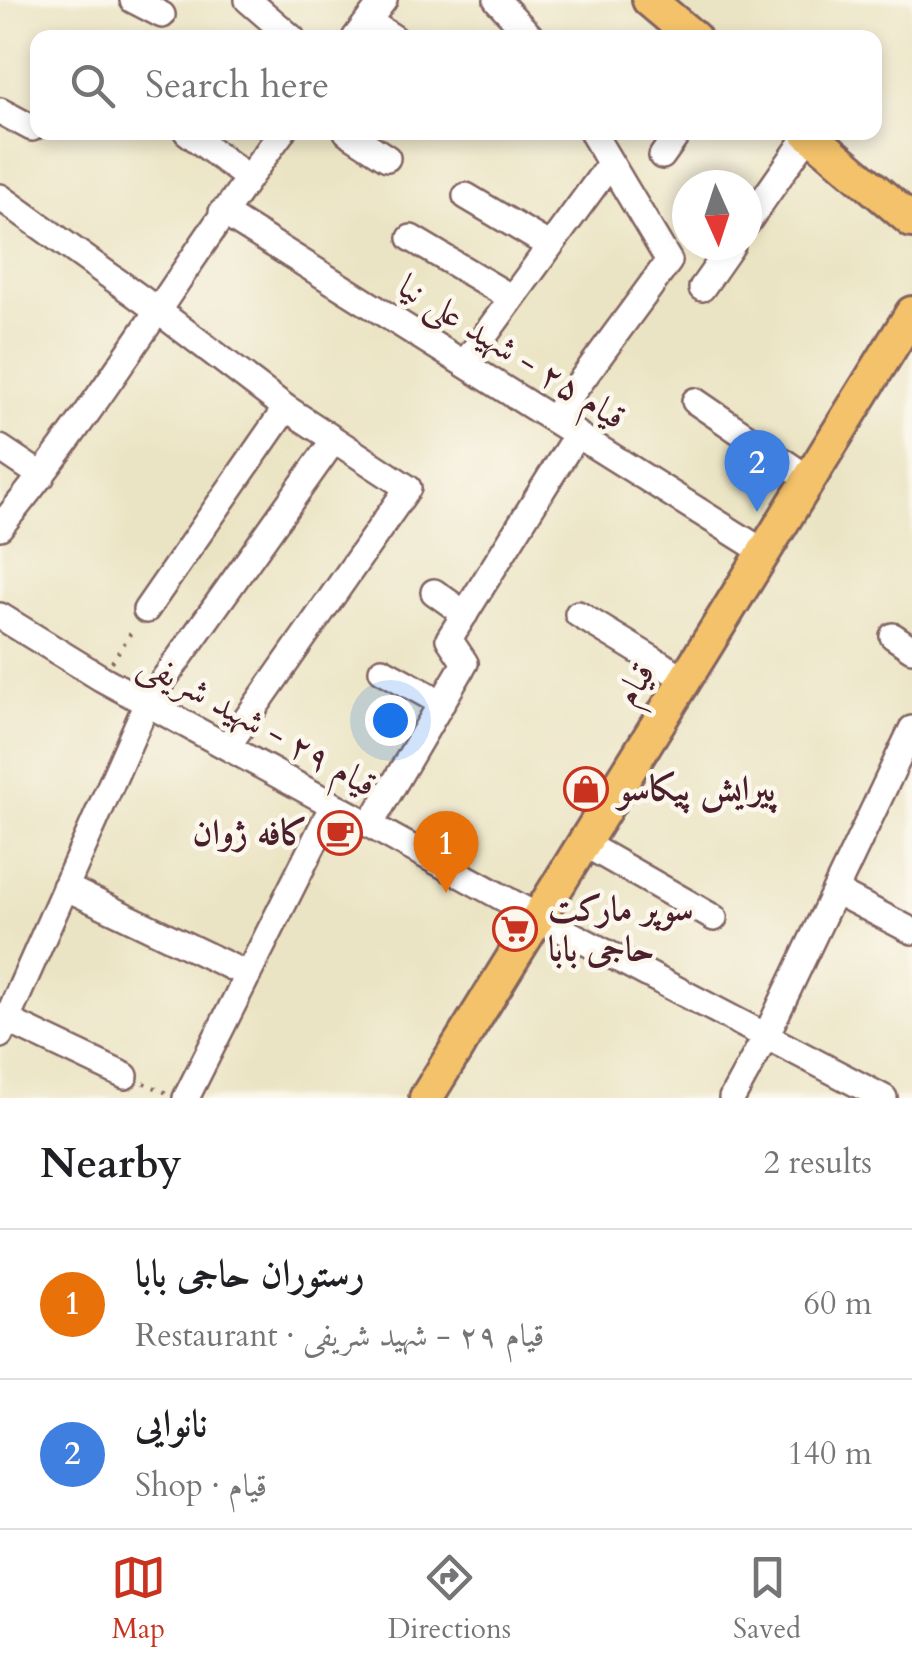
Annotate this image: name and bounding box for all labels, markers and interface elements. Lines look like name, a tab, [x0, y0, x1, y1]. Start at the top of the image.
search box	[30, 30, 882, 140]
icon: search	[65, 58, 120, 113]
text: Search here	[145, 59, 329, 111]
north arrow	[672, 170, 762, 260]
street label: قیام ۲۵ - شهید علی نیا	[386, 263, 635, 446]
pin: 2	[724, 430, 790, 512]
street label: قیام ۲۹ - شهید شریفی	[128, 639, 385, 814]
street label: قیام	[603, 653, 672, 718]
your location	[365, 695, 416, 746]
place label: پیرایش پیکاسو	[614, 765, 778, 814]
shop icon: پیرایش پیکاسو	[563, 766, 609, 812]
place label: کافه ژوان	[192, 809, 308, 857]
cafe icon: کافه ژوان	[317, 810, 363, 856]
pin: 1	[414, 810, 478, 893]
place label: سوپر مارکت حاجی بابا	[548, 885, 694, 973]
supermarket icon: سوپر مارکت حاجی بابا	[492, 906, 538, 952]
text: Nearby	[40, 1135, 182, 1192]
text: 2 results	[764, 1141, 872, 1185]
text: رستوران حاجی بابا	[135, 1248, 365, 1300]
text: 1	[64, 1282, 81, 1326]
text: 60 m	[804, 1282, 872, 1326]
text: Restaurant · قیام ۲۹ - شهید شریفی	[135, 1314, 544, 1358]
text: نانوایی	[135, 1398, 207, 1450]
text: 2	[64, 1432, 81, 1476]
text: 140 m	[787, 1432, 872, 1476]
text: Shop · قیام	[135, 1464, 267, 1508]
tab: Map	[111, 1550, 166, 1648]
tab: Directions	[388, 1550, 511, 1648]
tab: Saved	[733, 1550, 801, 1648]

